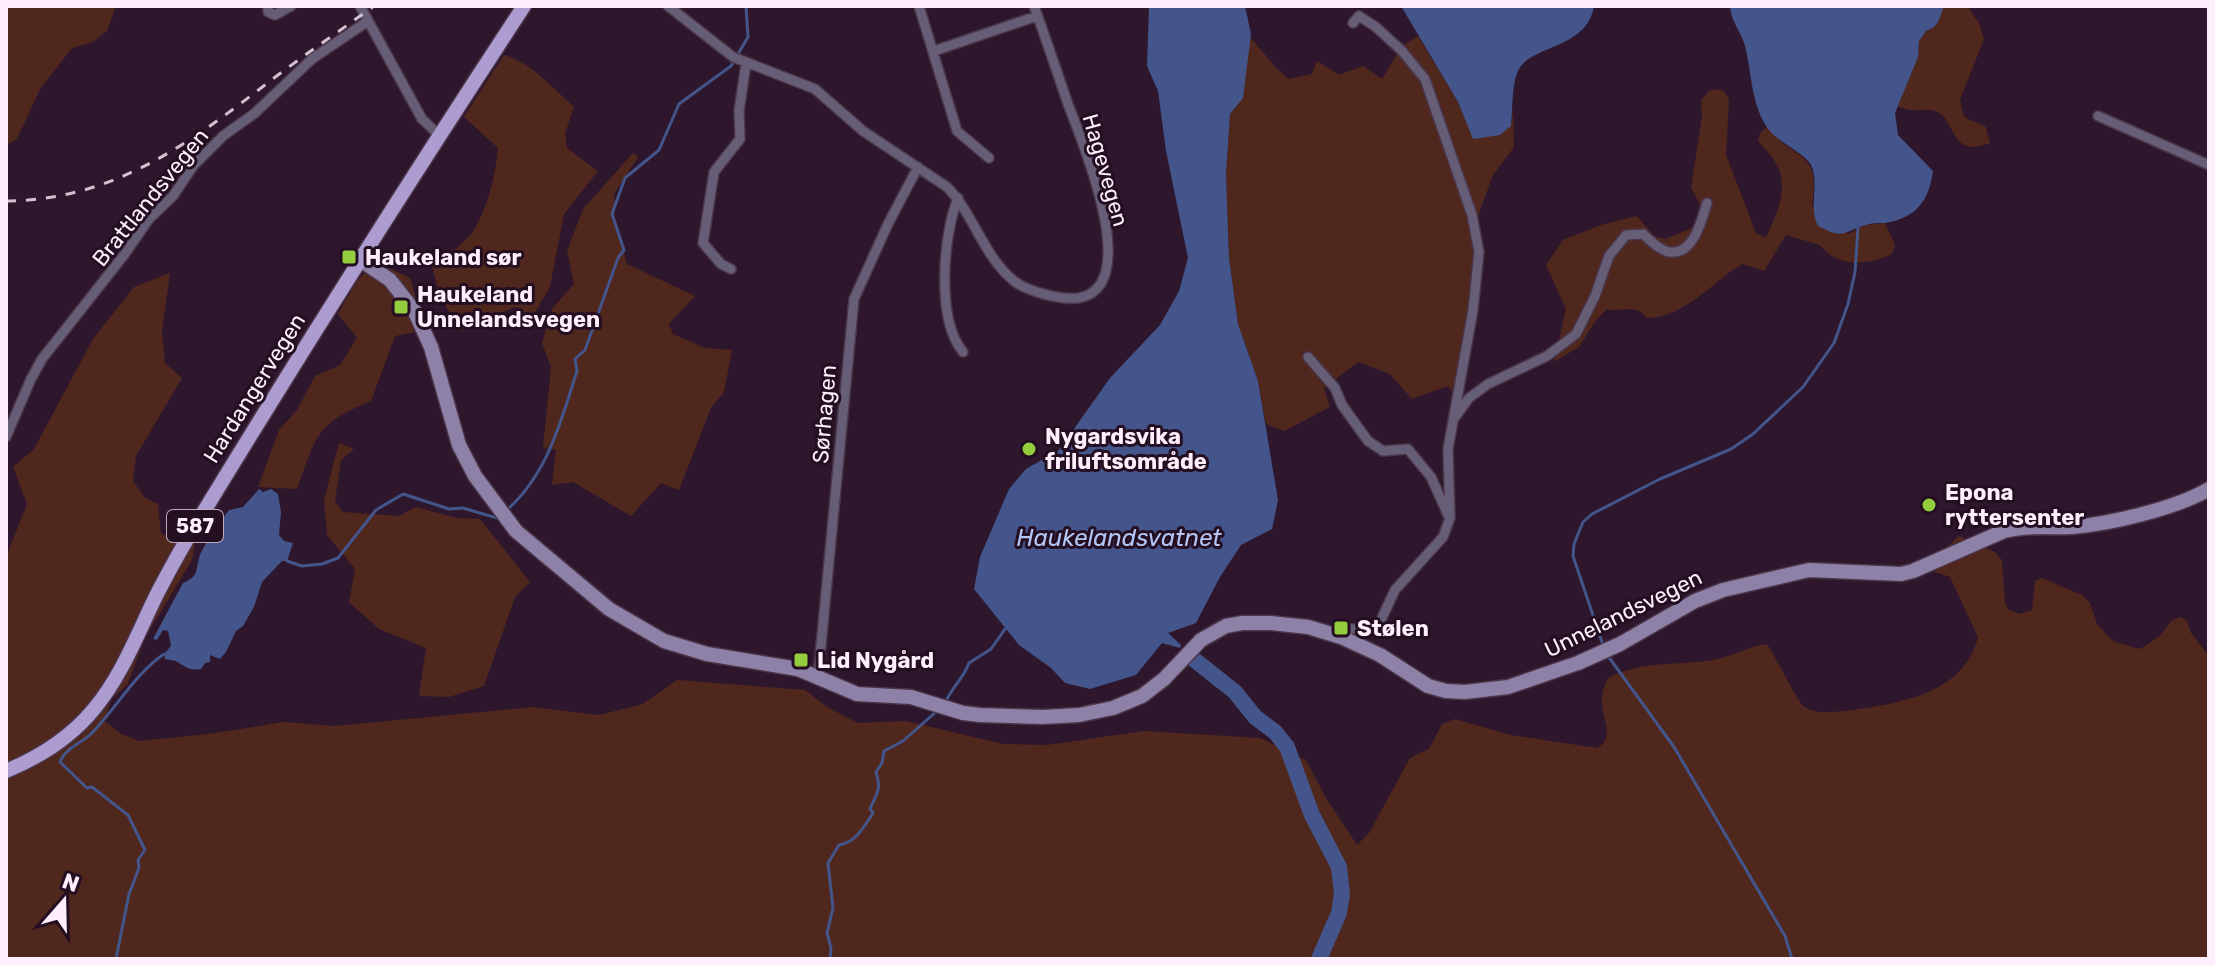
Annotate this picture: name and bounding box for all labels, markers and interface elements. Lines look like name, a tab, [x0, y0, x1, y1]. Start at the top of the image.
street label: Hagevegen	[1077, 111, 1134, 230]
street label: Brattlandsvegen	[86, 123, 214, 272]
place label: Haukeland sør	[365, 244, 521, 271]
marker: Haukeland sør	[340, 248, 358, 266]
place label: Haukeland Unnelandsvegen	[417, 281, 600, 333]
marker: Haukeland Unnelandsvegen	[392, 298, 410, 316]
street label: Hardangervegen	[198, 308, 311, 468]
street label: Sørhagen	[807, 364, 842, 465]
place label: Nygardsvika friluftsområde	[1045, 423, 1207, 475]
marker: Nygardsvika friluftsområde	[1020, 440, 1038, 458]
place label: Epona ryttersenter	[1945, 479, 2084, 531]
marker: Epona ryttersenter	[1920, 496, 1938, 514]
road number: 587	[167, 510, 223, 542]
water label: Haukelandsvatnet	[1017, 524, 1222, 552]
street label: Unnelandsvegen	[1540, 564, 1706, 663]
place label: Stølen	[1357, 615, 1429, 642]
marker: Stølen	[1332, 619, 1350, 637]
place label: Lid Nygård	[817, 647, 934, 674]
marker: Lid Nygård	[792, 651, 810, 669]
north arrow	[24, 861, 104, 941]
text: N	[59, 867, 83, 898]

